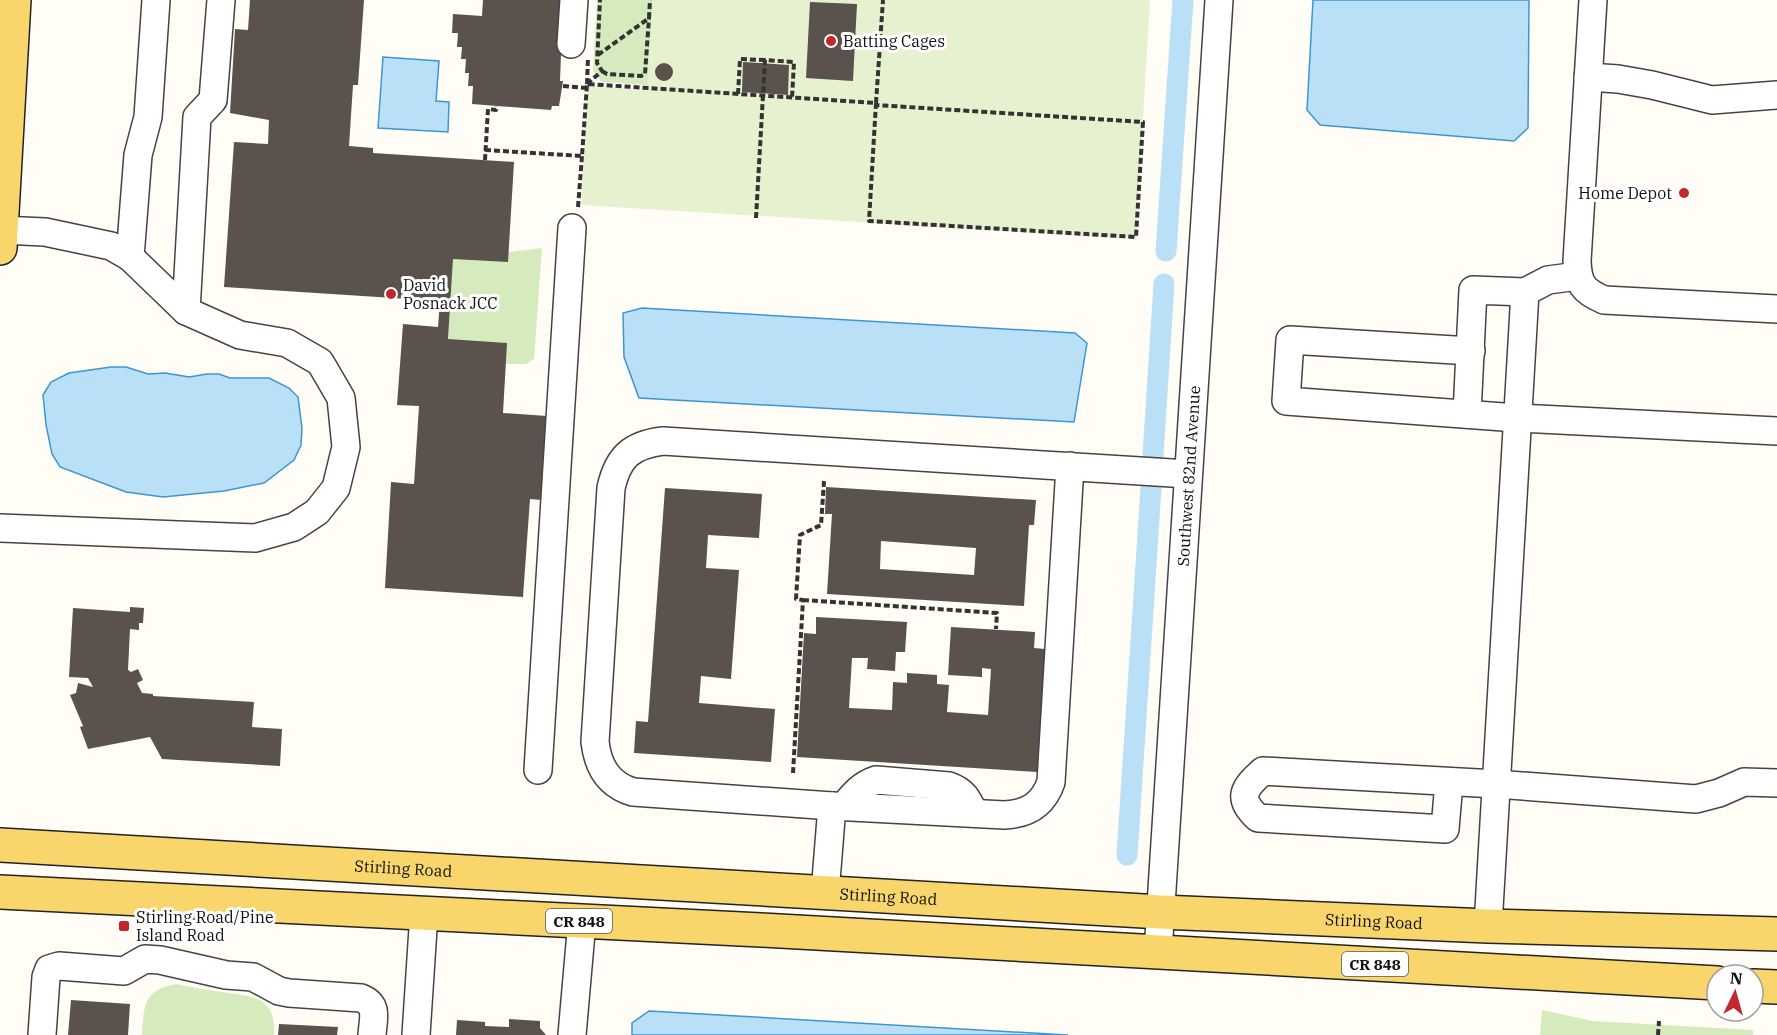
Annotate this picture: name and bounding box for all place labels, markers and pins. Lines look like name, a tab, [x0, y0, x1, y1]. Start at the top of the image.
place label: Batting Cages	[843, 31, 945, 51]
marker: Batting Cages	[824, 34, 838, 48]
place label: Home Depot	[1578, 183, 1672, 203]
marker: Home Depot	[1677, 186, 1691, 200]
place label: David Posnack JCC	[403, 275, 498, 313]
marker: David Posnack JCC	[384, 287, 398, 301]
place label: Stirling Road/Pine Island Road	[136, 907, 274, 945]
marker: Stirling Road/Pine Island Road	[117, 919, 131, 933]

